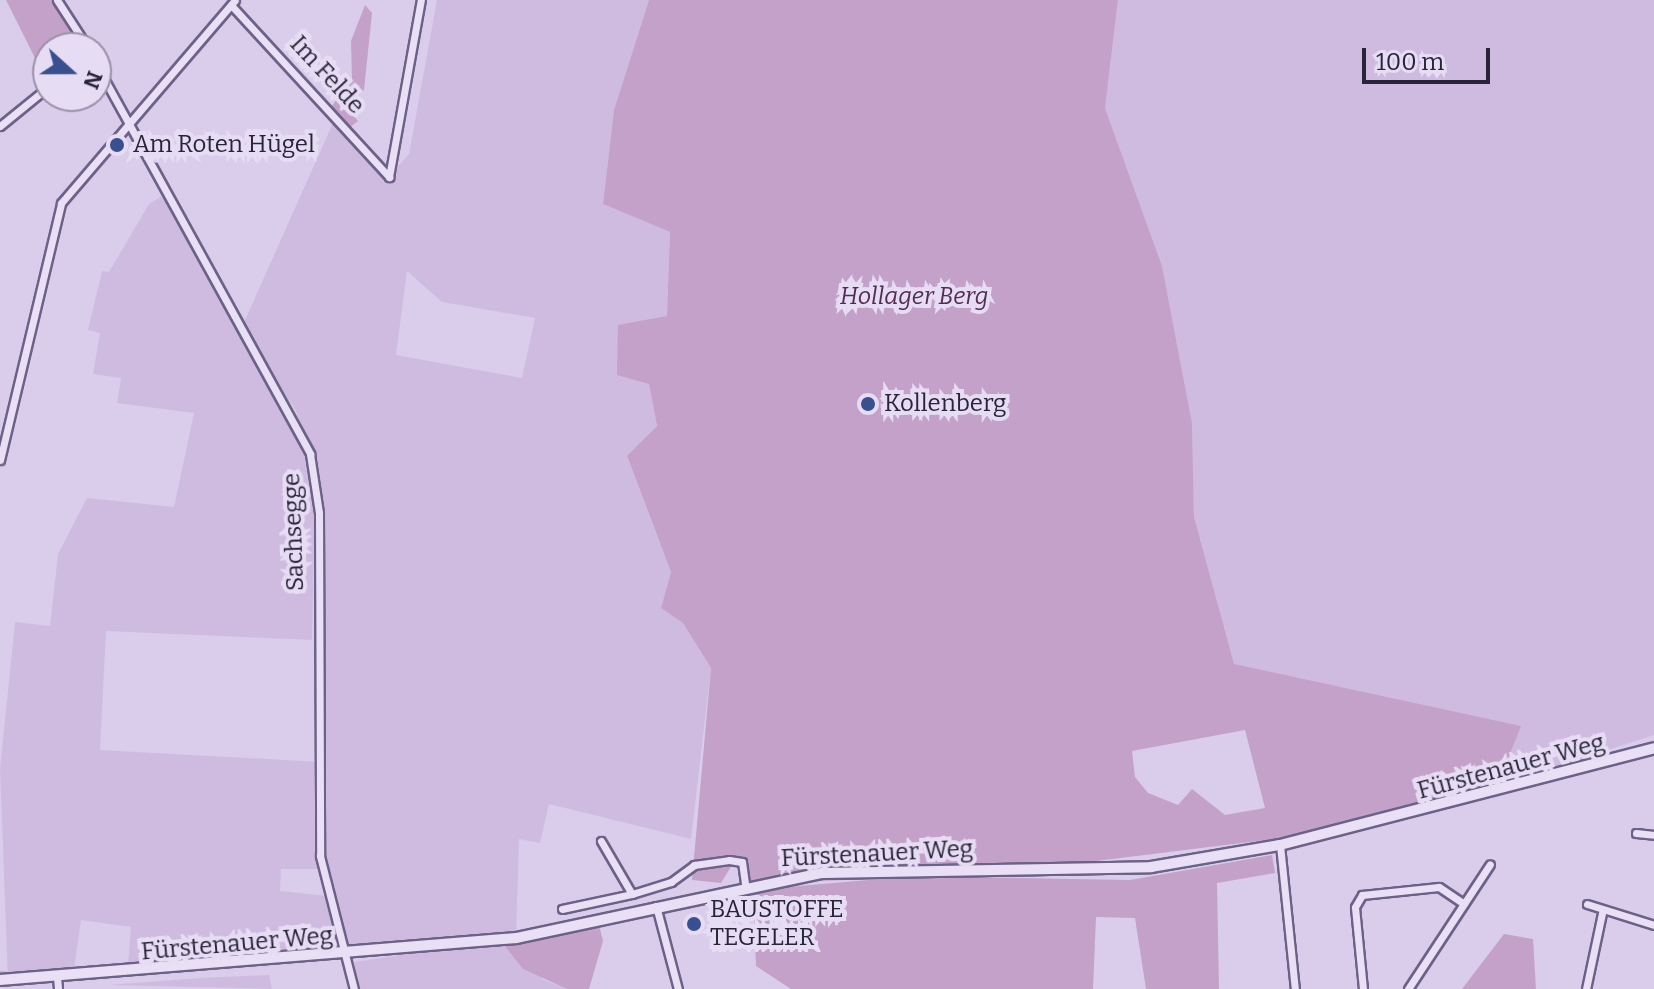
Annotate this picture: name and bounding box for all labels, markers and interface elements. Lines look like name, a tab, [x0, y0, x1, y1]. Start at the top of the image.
street label: Im Felde	[284, 30, 370, 120]
north arrow	[32, 32, 112, 112]
scale bar	[1366, 32, 1494, 82]
text: 100 m	[1376, 48, 1444, 76]
text: N	[77, 67, 109, 93]
place label: Am Roten Hügel	[133, 131, 315, 159]
marker: Am Roten Hügel	[108, 136, 126, 154]
park label: Hollager Berg	[840, 283, 988, 311]
place label: Kollenberg	[884, 390, 1006, 418]
marker: Kollenberg	[859, 395, 877, 413]
street label: Sachsegge	[278, 472, 310, 592]
street label: Fürstenauer Weg	[1414, 728, 1608, 806]
street label: Fürstenauer Weg	[780, 835, 974, 873]
place label: BAUSTOFFE TEGELER	[710, 896, 844, 952]
marker: BAUSTOFFE TEGELER	[685, 915, 703, 933]
street label: Fürstenauer Weg	[140, 921, 334, 967]

